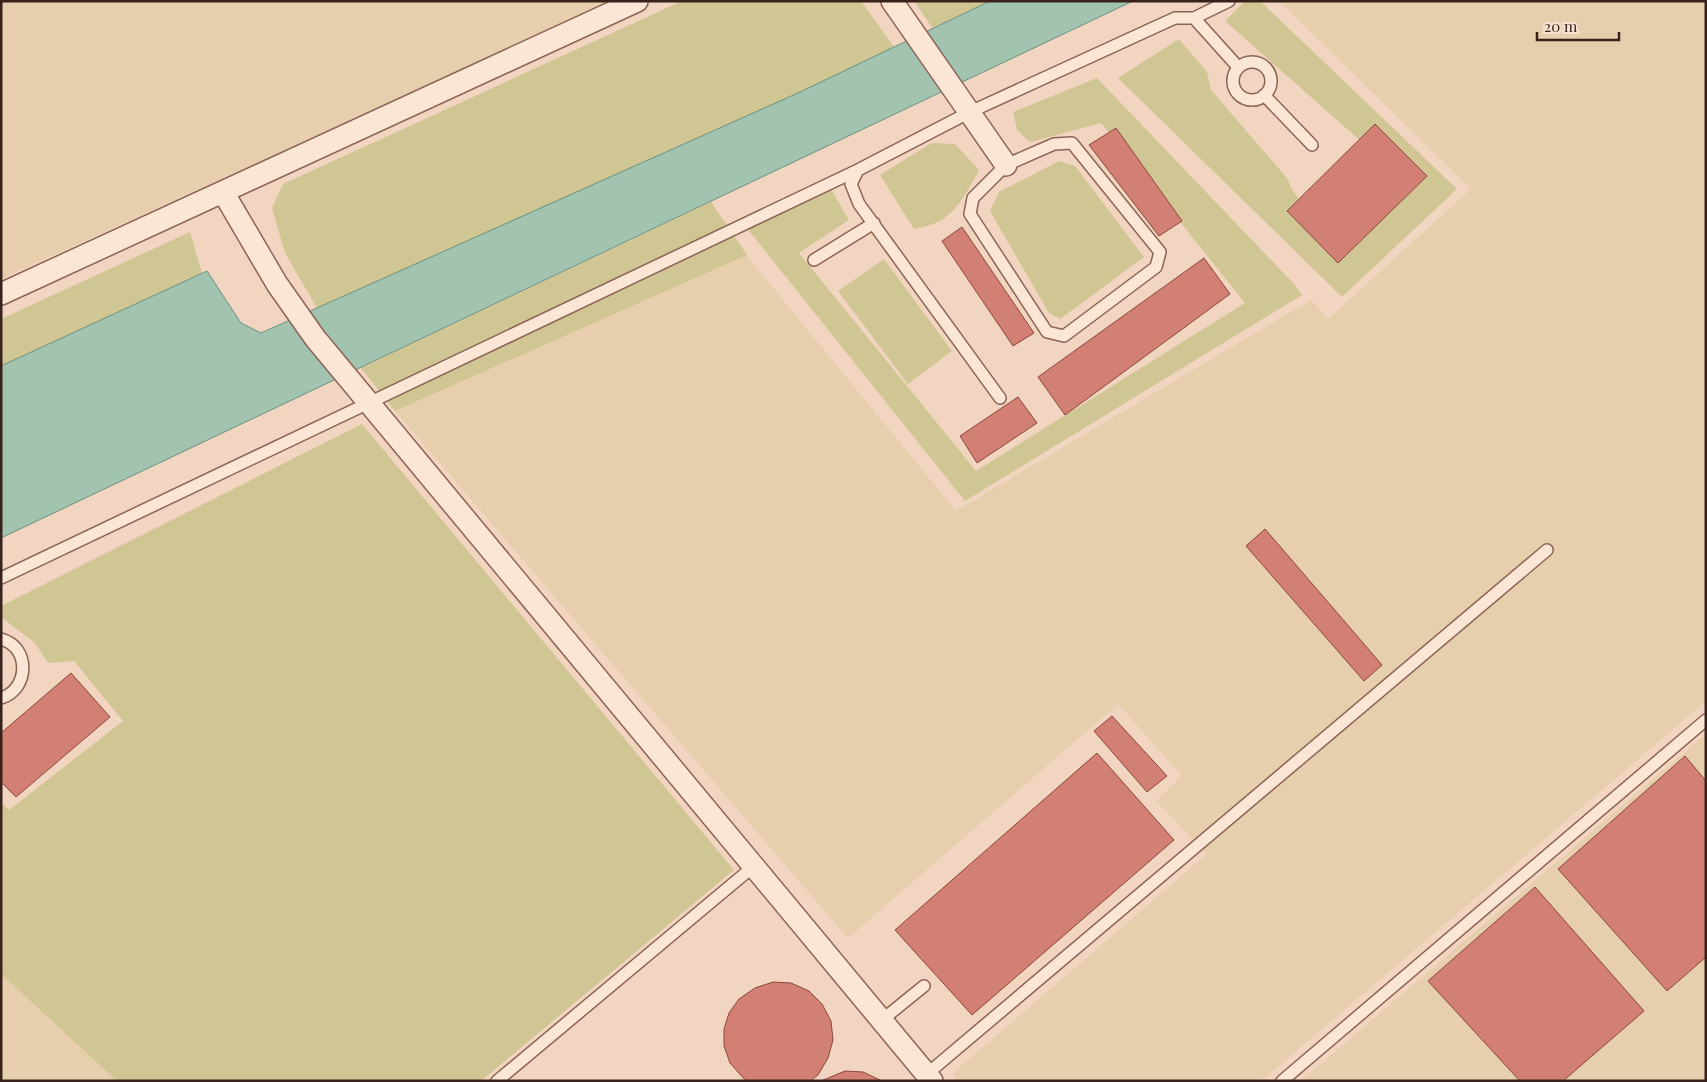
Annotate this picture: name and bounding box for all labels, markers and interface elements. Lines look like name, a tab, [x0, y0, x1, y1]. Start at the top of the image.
scale bar	[1537, 10, 1620, 42]
text: 20 m	[1544, 16, 1578, 36]

